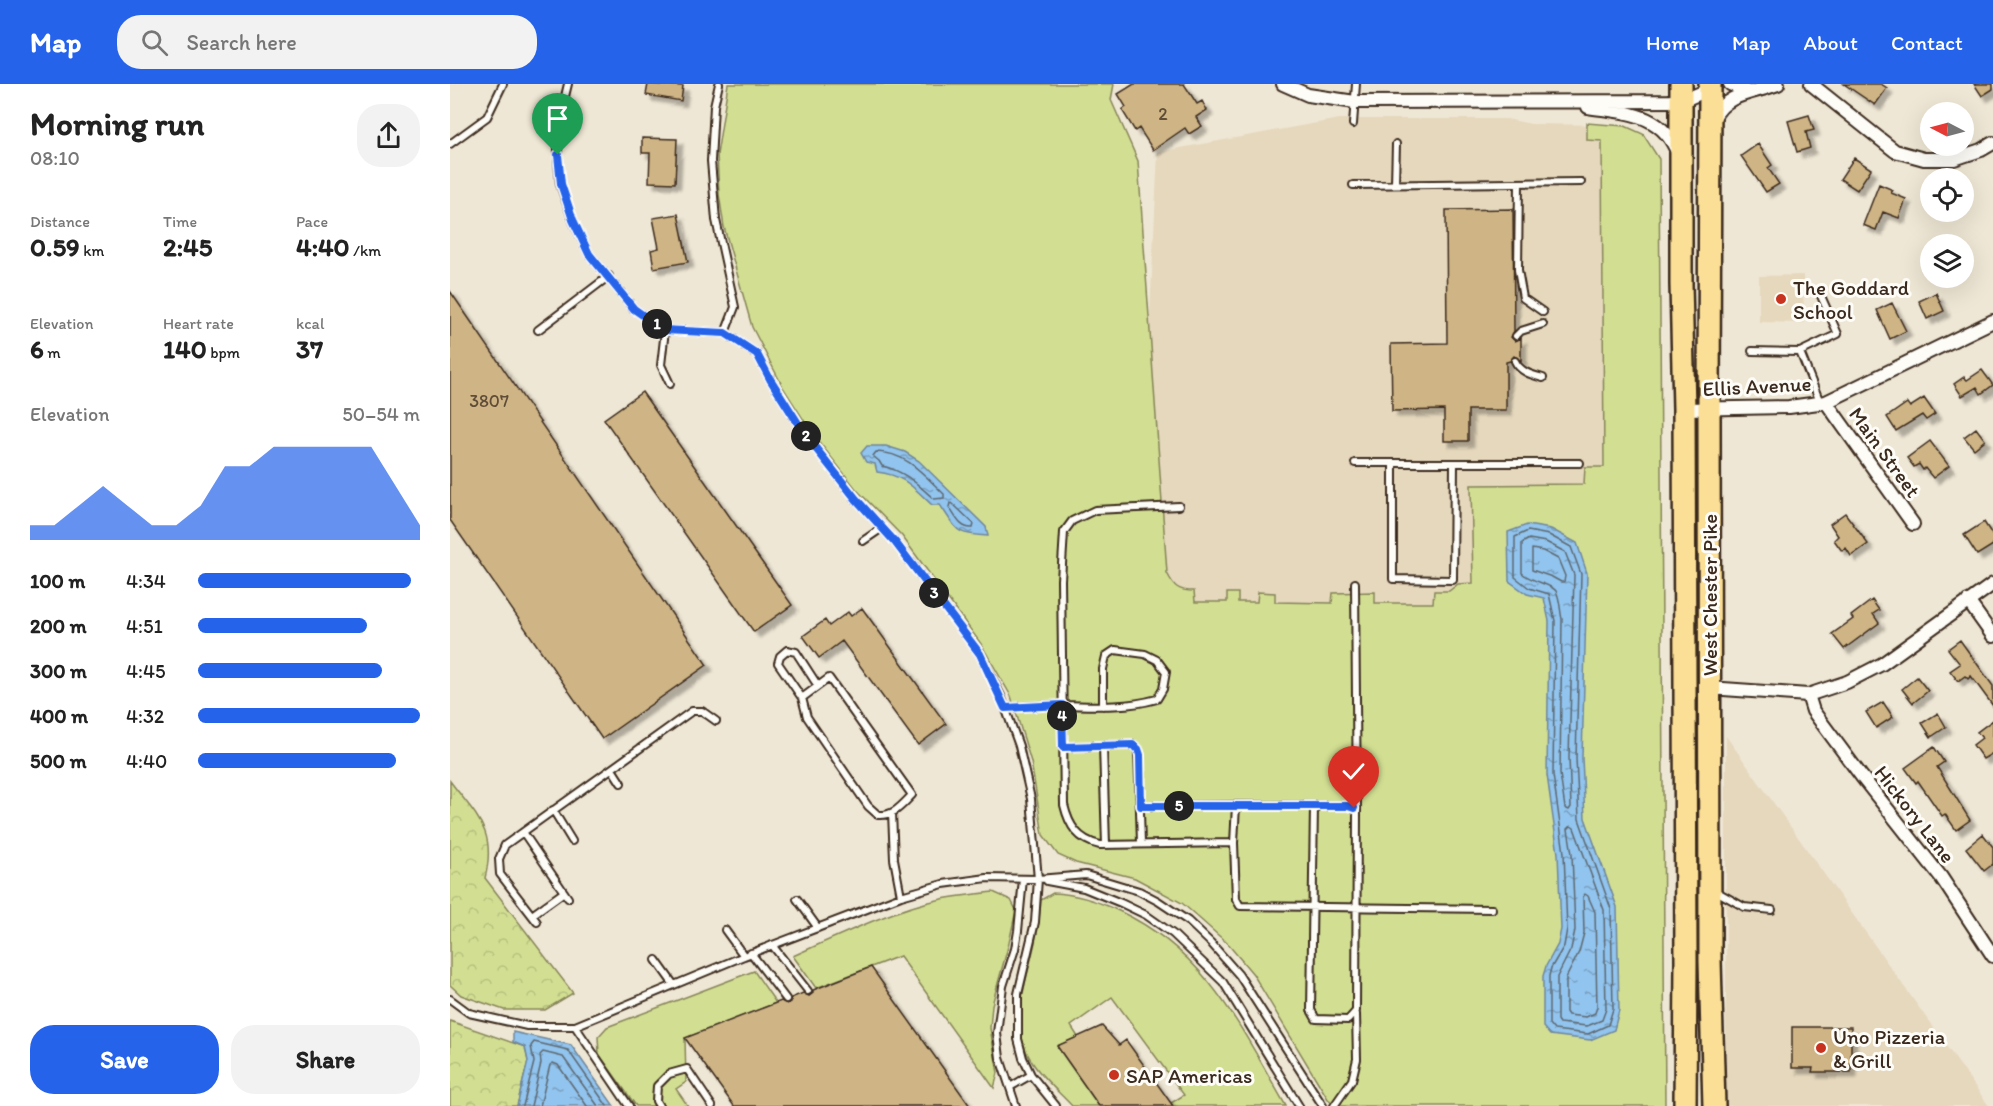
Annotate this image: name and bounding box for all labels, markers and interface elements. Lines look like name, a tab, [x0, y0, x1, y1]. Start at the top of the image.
search box	[117, 15, 537, 69]
text: Map	[30, 25, 81, 59]
icon: search	[138, 26, 171, 59]
text: Search here	[186, 29, 297, 56]
text: Home	[1646, 30, 1699, 55]
text: Map	[1732, 30, 1771, 55]
text: About	[1804, 30, 1858, 55]
text: Contact	[1891, 30, 1963, 55]
pin	[532, 93, 583, 155]
icon: arrive	[541, 102, 574, 135]
north arrow	[1920, 102, 1974, 156]
map controls	[1920, 102, 1974, 288]
house number: 2	[1158, 103, 1168, 125]
text: Morning run	[30, 104, 205, 143]
button: share	[357, 104, 420, 167]
text: 08:10	[30, 146, 80, 170]
button: locate	[1920, 168, 1974, 222]
text: Distance	[30, 212, 90, 231]
text: Time	[163, 212, 197, 231]
text: Pace	[296, 212, 328, 231]
text: 0.59	[30, 231, 80, 263]
text: 2:45	[163, 231, 212, 263]
text: 4:40	[296, 231, 350, 263]
button: layers	[1920, 234, 1974, 288]
text: km	[80, 241, 104, 260]
text: /km	[350, 241, 381, 260]
place label: The Goddard School	[1793, 275, 1909, 324]
marker: The Goddard School	[1774, 292, 1788, 306]
pin: 1	[642, 309, 672, 339]
text: Elevation	[30, 314, 94, 333]
text: Heart rate	[163, 314, 234, 333]
text: kcal	[296, 314, 324, 333]
text: 1	[653, 314, 661, 333]
text: 6	[30, 333, 44, 365]
text: 140	[163, 333, 207, 365]
text: 37	[296, 333, 323, 365]
text: m	[44, 343, 61, 362]
text: bpm	[207, 343, 240, 362]
street label: Ellis Avenue	[1702, 371, 1812, 401]
house number: 3807	[469, 390, 509, 412]
text: Elevation	[30, 402, 109, 426]
text: 50–54 m	[342, 402, 420, 426]
street label: Main Street	[1844, 402, 1926, 502]
pin: 2	[791, 421, 821, 451]
text: 2	[802, 426, 810, 445]
street label: West Chester Pike	[1697, 514, 1722, 676]
text: 100 m	[30, 569, 85, 593]
text: 4:34	[126, 569, 166, 593]
pin: 3	[919, 578, 949, 608]
text: 3	[930, 583, 938, 602]
text: 200 m	[30, 614, 86, 638]
text: 4:51	[126, 614, 163, 638]
text: 300 m	[30, 659, 87, 683]
text: 4:45	[126, 659, 165, 683]
pin: 4	[1047, 701, 1077, 731]
text: 400 m	[30, 704, 88, 728]
text: 4:32	[126, 704, 164, 728]
text: 4	[1057, 706, 1067, 725]
pin	[1328, 746, 1379, 808]
text: 500 m	[30, 749, 86, 773]
text: 4:40	[126, 749, 167, 773]
icon: check	[1337, 755, 1370, 788]
street label: Hickory Lane	[1869, 760, 1961, 868]
pin: 5	[1164, 791, 1194, 821]
text: 5	[1175, 796, 1183, 815]
place label: Uno Pizzeria & Grill	[1833, 1024, 1945, 1073]
button: Save	[30, 1025, 219, 1094]
button: Share	[231, 1025, 420, 1094]
marker: Uno Pizzeria & Grill	[1814, 1041, 1828, 1055]
place label: SAP Americas	[1126, 1063, 1252, 1088]
marker: SAP Americas	[1107, 1068, 1121, 1082]

